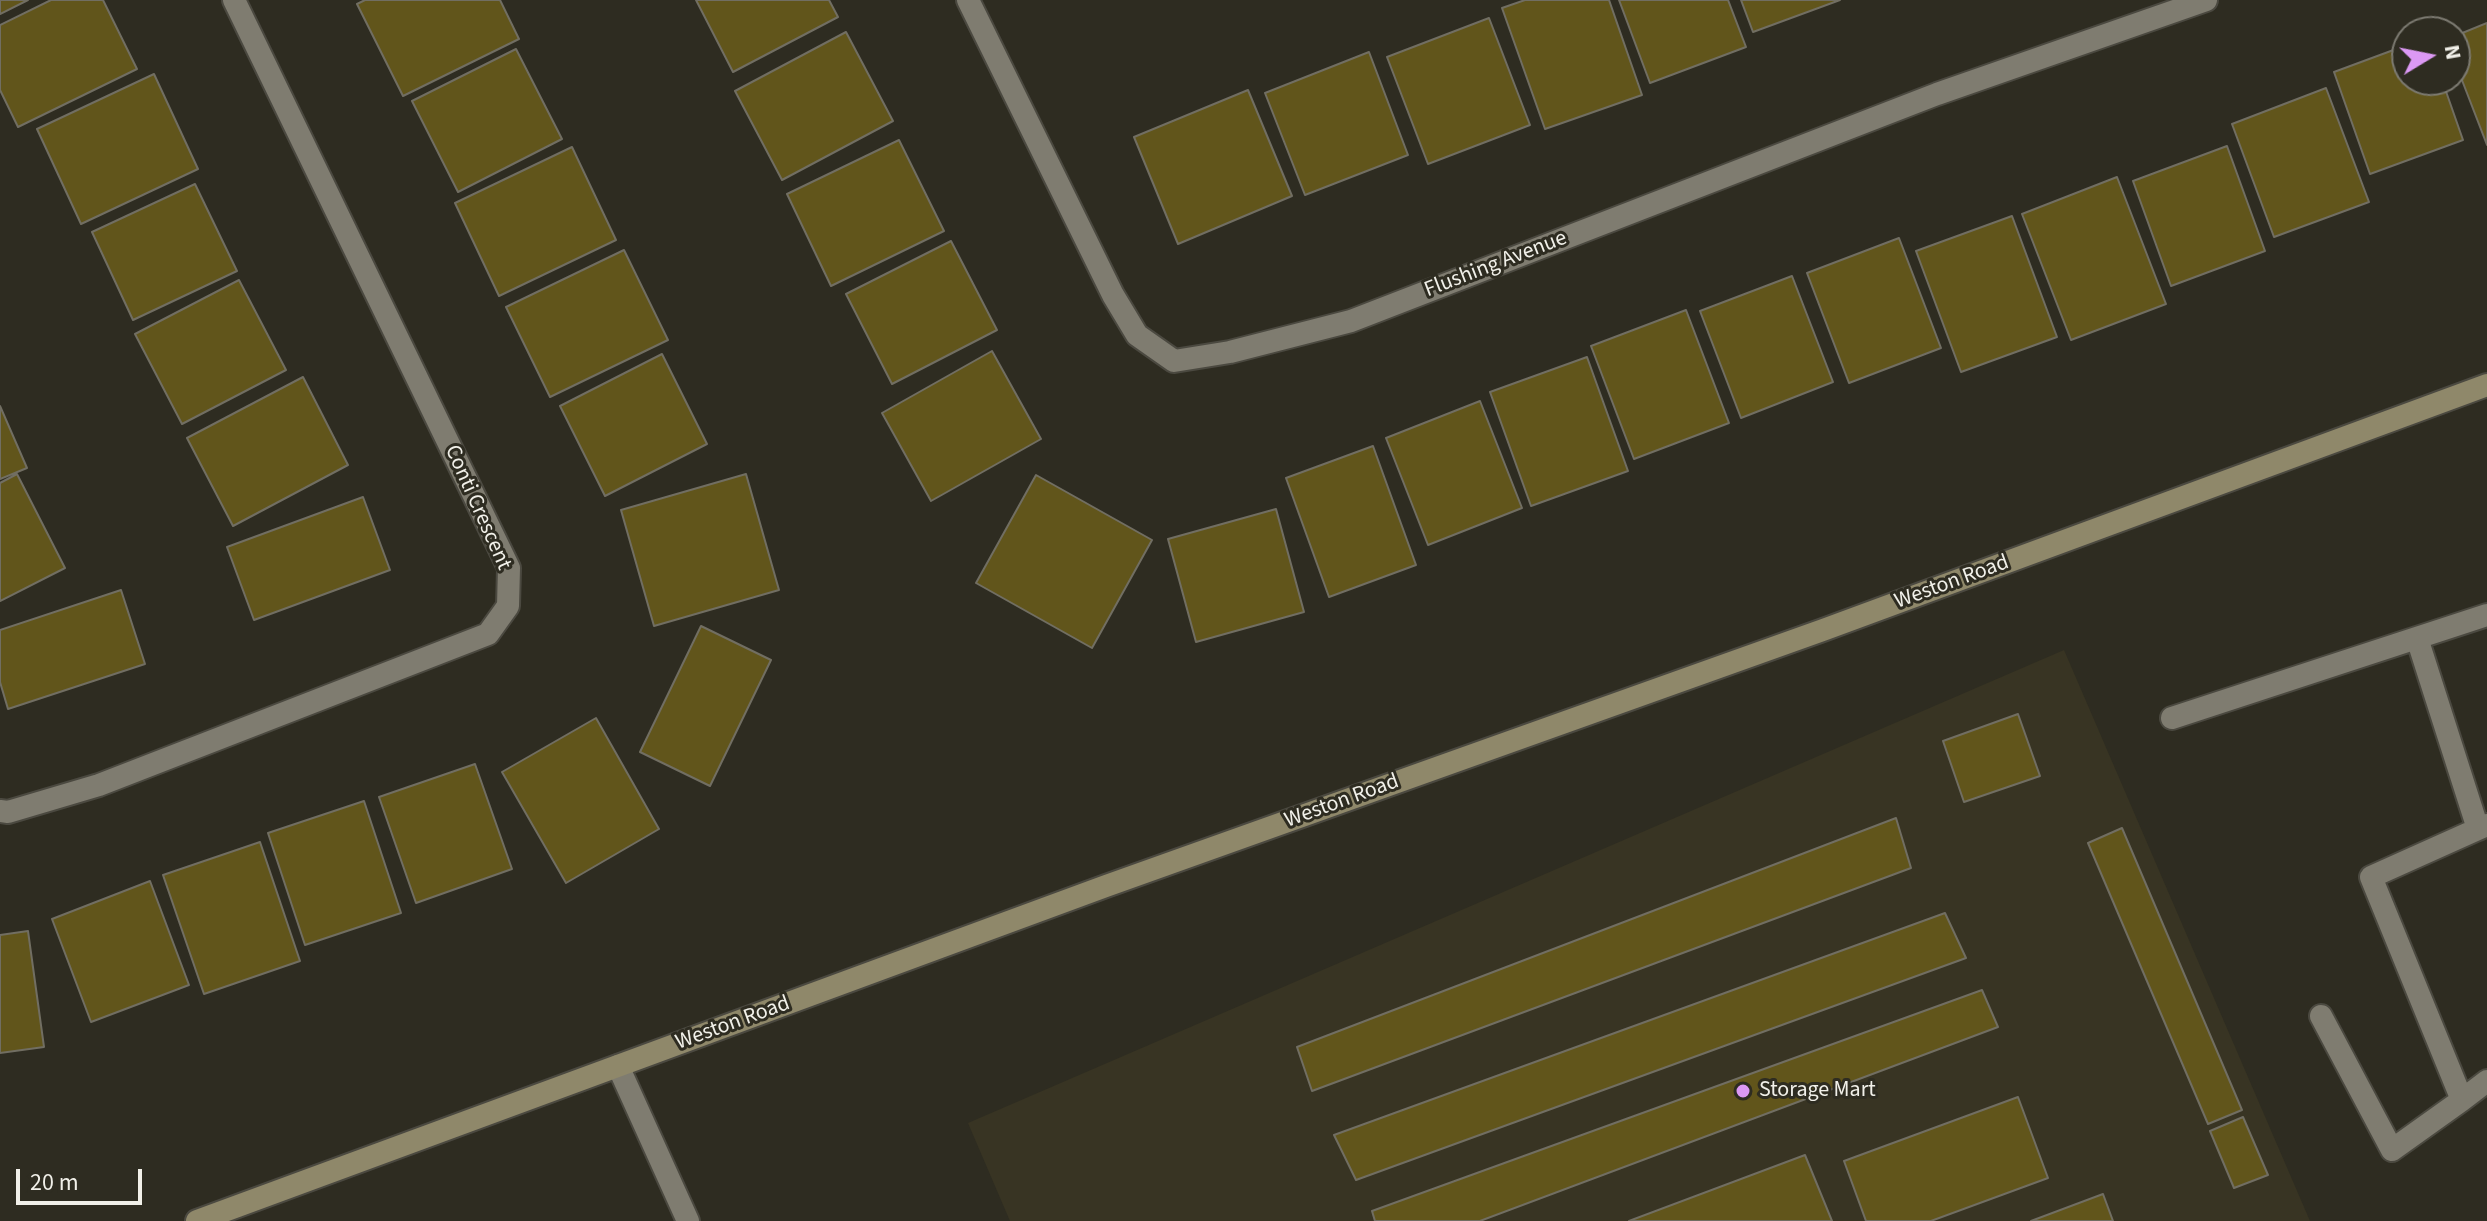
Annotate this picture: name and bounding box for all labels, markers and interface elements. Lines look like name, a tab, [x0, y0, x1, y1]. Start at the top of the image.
north arrow	[2391, 16, 2471, 96]
text: N	[2436, 42, 2470, 62]
street label: Flushing Avenue	[1421, 226, 1571, 304]
street label: Conti Crescent	[438, 442, 516, 574]
street label: Weston Road	[1891, 550, 2013, 616]
street label: Weston Road	[1281, 769, 1403, 835]
street label: Weston Road	[672, 991, 794, 1057]
place label: Storage Mart	[1759, 1078, 1876, 1104]
marker: Storage Mart	[1734, 1082, 1752, 1100]
scale bar	[20, 1153, 146, 1203]
text: 20 m	[30, 1165, 79, 1200]

